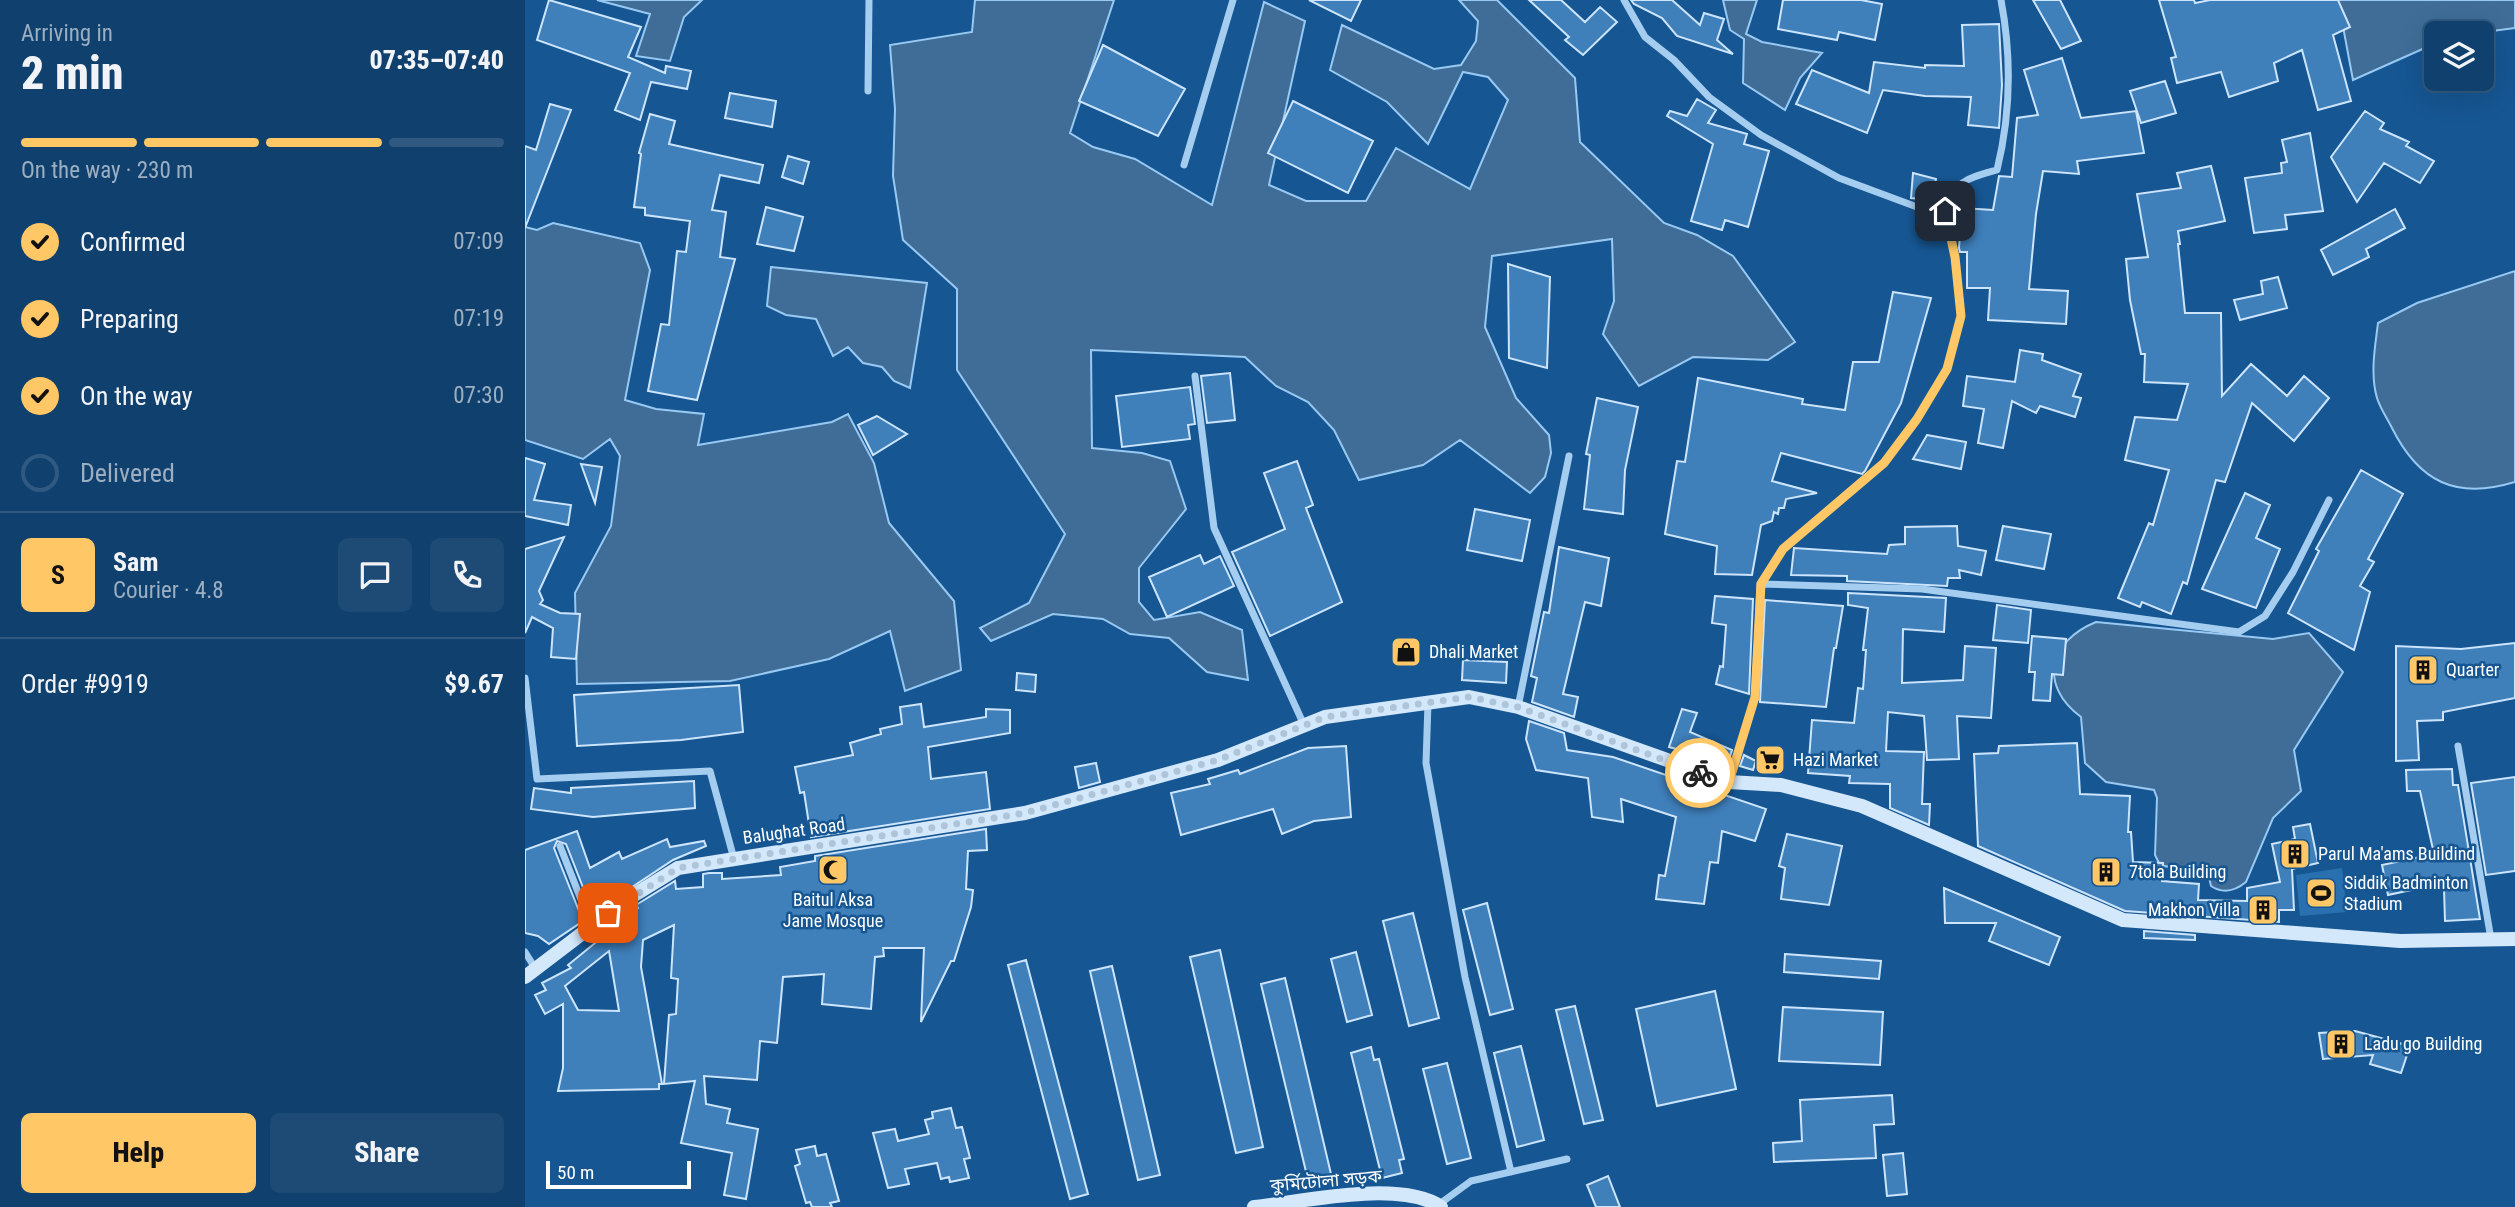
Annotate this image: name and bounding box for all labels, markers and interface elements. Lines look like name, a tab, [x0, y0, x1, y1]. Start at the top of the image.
text: Arriving in	[21, 20, 113, 47]
map controls	[2424, 21, 2494, 91]
button: layers	[2424, 21, 2494, 91]
text: 07:35–07:40	[370, 45, 504, 75]
text: 2 min	[21, 46, 124, 100]
text: On the way · 230 m	[21, 157, 193, 184]
pin	[1915, 181, 1975, 241]
icon: home	[1926, 192, 1964, 230]
icon: check	[21, 223, 59, 261]
text: Confirmed	[80, 227, 186, 257]
text: 07:09	[453, 228, 504, 255]
icon: check	[21, 300, 59, 338]
text: Preparing	[80, 304, 179, 334]
text: 07:19	[453, 305, 504, 332]
icon: check	[21, 377, 59, 415]
text: On the way	[80, 381, 193, 411]
text: 07:30	[453, 382, 504, 409]
text: Delivered	[80, 458, 175, 488]
button: chat	[338, 538, 412, 612]
button: phone	[430, 538, 504, 612]
text: Sam	[113, 547, 159, 577]
text: S	[51, 560, 65, 590]
text: Courier · 4.8	[113, 577, 224, 604]
shop icon: Dhali Market	[1389, 635, 1423, 669]
place label: Dhali Market	[1429, 641, 1518, 662]
building icon: Quarter	[2406, 653, 2440, 687]
place label: Quarter	[2446, 659, 2500, 680]
text: Order #9919	[21, 669, 149, 699]
text: $9.67	[444, 669, 504, 699]
courier	[1665, 738, 1735, 808]
supermarket icon: Hazi Market	[1753, 743, 1787, 777]
place label: Hazi Market	[1793, 749, 1878, 770]
icon: bike	[1681, 754, 1719, 792]
street label: Balughat Road	[741, 813, 846, 848]
building icon: Parul Ma'ams Buildind	[2278, 837, 2312, 871]
place label: Parul Ma'ams Buildind	[2318, 843, 2475, 864]
mosque icon: Baitul Aksa Jame Mosque	[816, 853, 850, 887]
building icon: 7tola Building	[2089, 855, 2123, 889]
place label: 7tola Building	[2129, 861, 2226, 882]
place label: Siddik Badminton Stadium	[2344, 872, 2468, 914]
sports icon: Siddik Badminton Stadium	[2304, 876, 2338, 910]
pin	[578, 883, 638, 943]
place label: Baitul Aksa Jame Mosque	[783, 889, 883, 931]
building icon: Makhon Villa	[2246, 893, 2280, 927]
icon: bag	[589, 894, 627, 932]
place label: Makhon Villa	[2148, 899, 2240, 920]
building icon: Ladu go Building	[2324, 1027, 2358, 1061]
place label: Ladu go Building	[2364, 1033, 2482, 1054]
button: Help	[21, 1113, 256, 1193]
button: Share	[270, 1113, 504, 1193]
scale bar	[546, 1158, 691, 1190]
text: 50 m	[557, 1161, 594, 1184]
street label: কুর্মিটোলা সড়ক	[1268, 1165, 1383, 1197]

